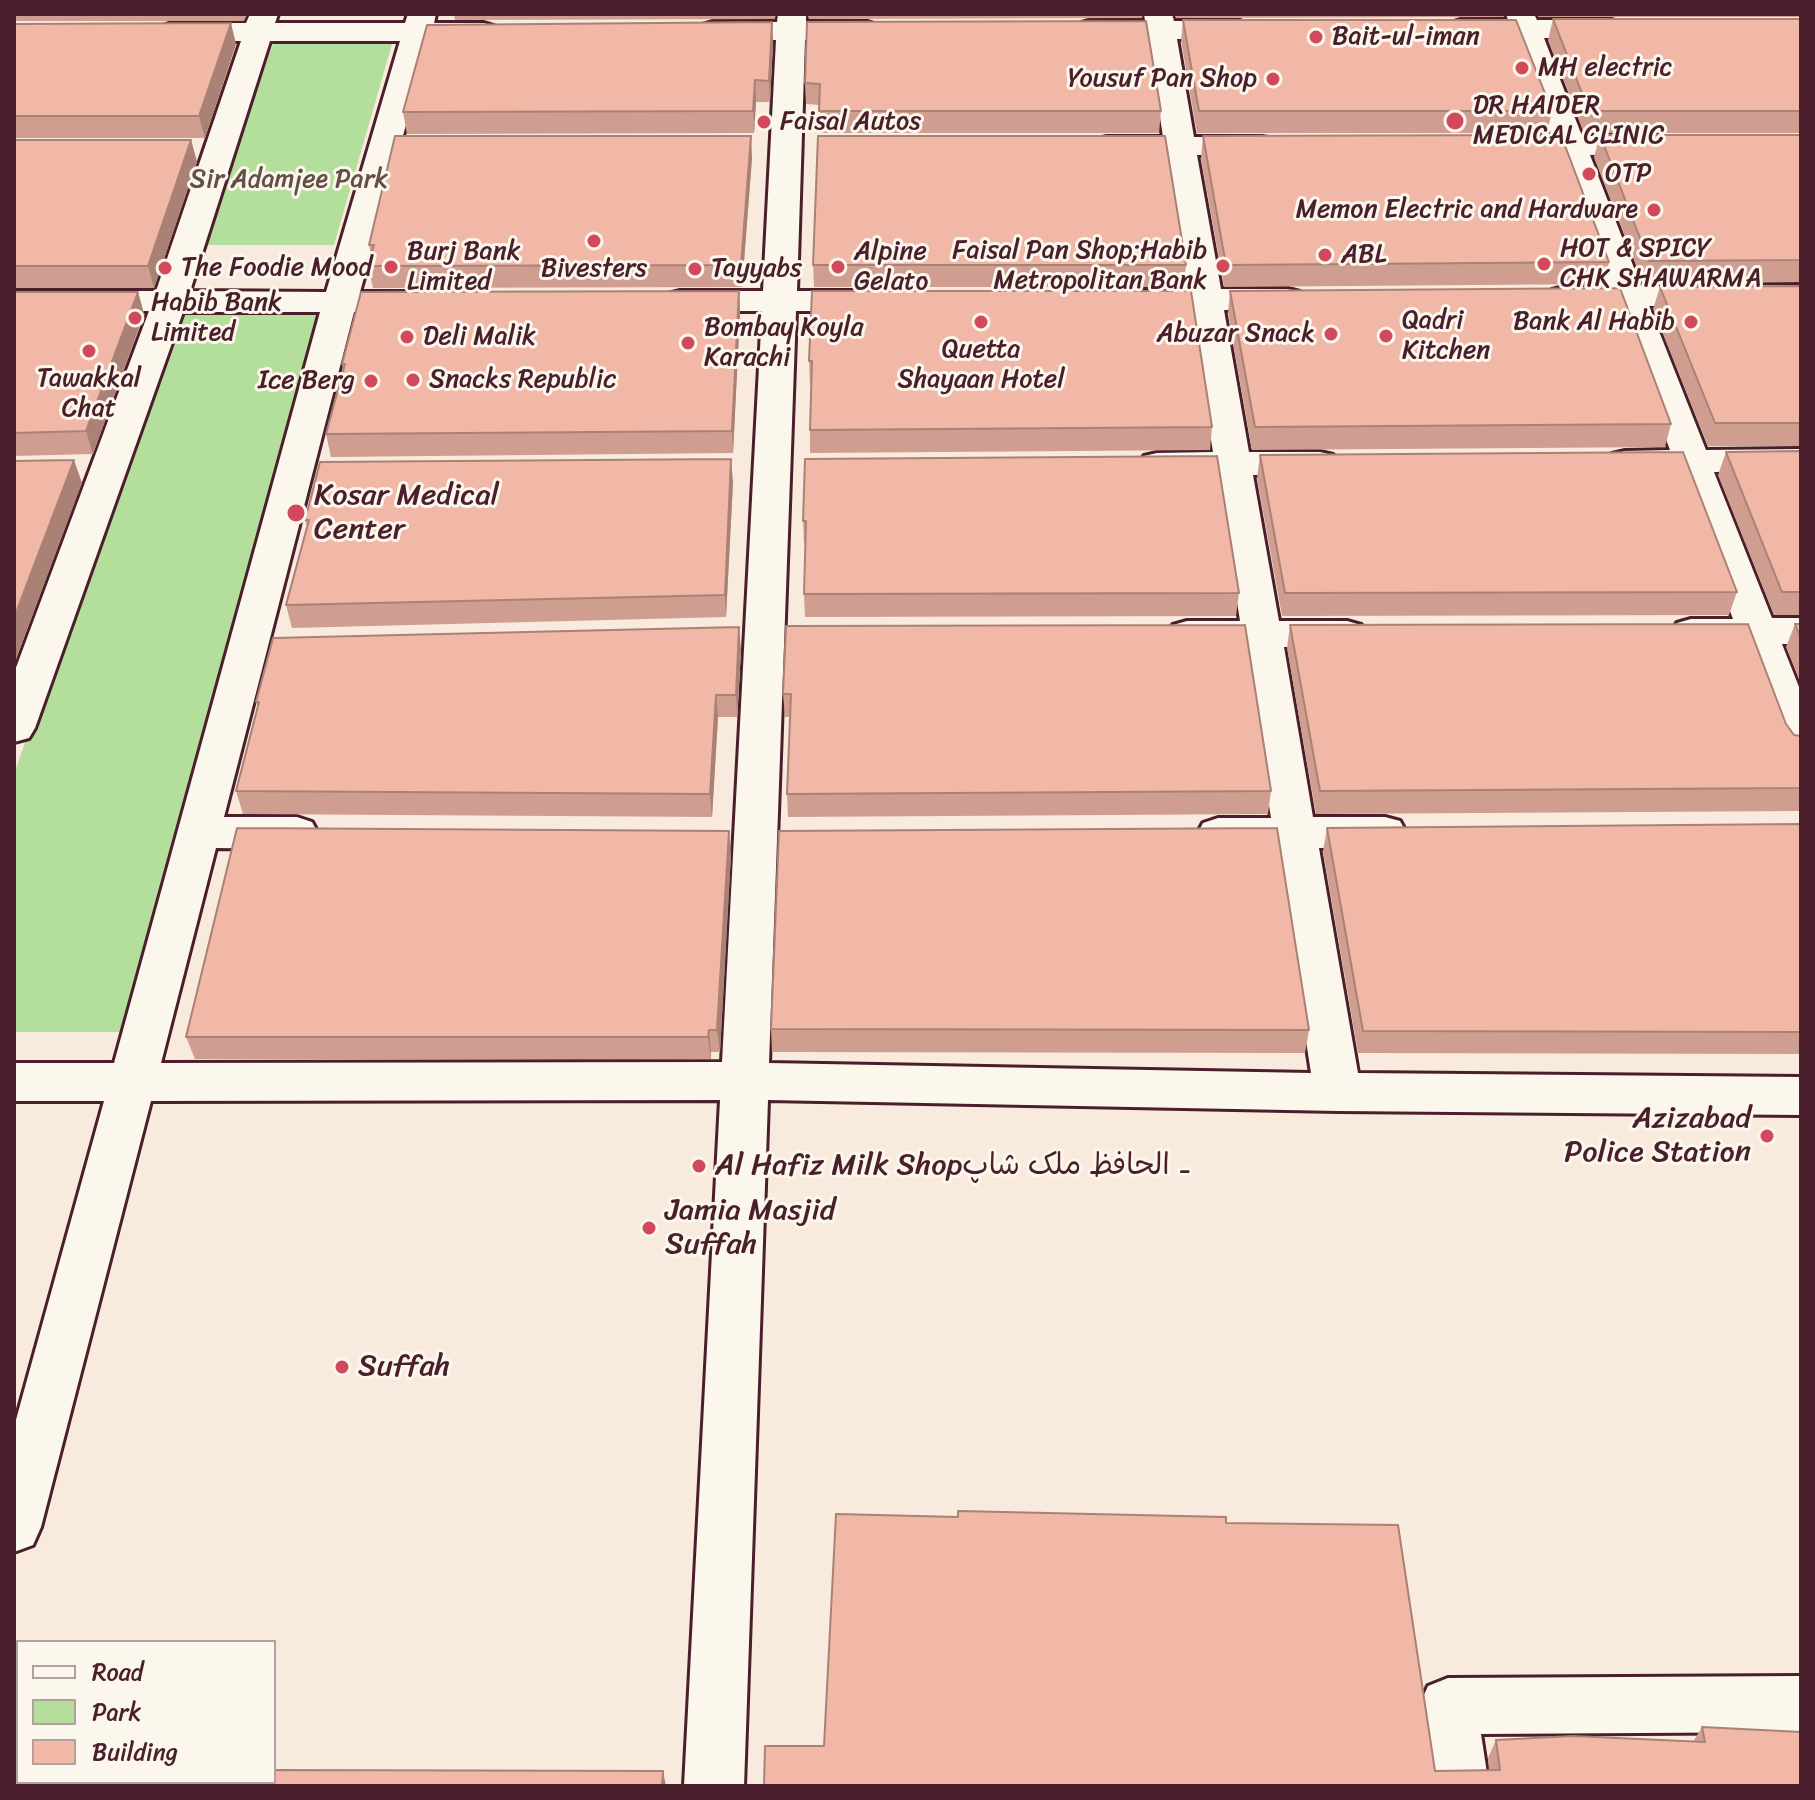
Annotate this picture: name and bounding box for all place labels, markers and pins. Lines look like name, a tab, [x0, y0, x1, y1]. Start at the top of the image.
place label: Bait-ul-iman	[1332, 21, 1480, 53]
marker: Bait-ul-iman	[1307, 28, 1325, 46]
place label: MH electric	[1538, 52, 1673, 84]
marker: MH electric	[1513, 59, 1531, 77]
place label: Yousuf Pan Shop	[1068, 63, 1257, 95]
marker: Yousuf Pan Shop	[1264, 70, 1282, 88]
place label: DR HAIDER MEDICAL CLINIC	[1473, 90, 1664, 152]
place label: Faisal Autos	[780, 106, 921, 138]
marker: DR HAIDER MEDICAL CLINIC	[1444, 110, 1466, 132]
marker: Faisal Autos	[755, 113, 773, 131]
place label: OTP	[1605, 158, 1652, 190]
marker: OTP	[1580, 165, 1598, 183]
place label: Memon Electric and Hardware	[1296, 194, 1638, 226]
marker: Memon Electric and Hardware	[1645, 201, 1663, 219]
marker: Bivesters	[585, 232, 603, 250]
place label: HOT & SPICY CHK SHAWARMA	[1560, 233, 1761, 294]
place label: Faisal Pan Shop;Habib Metropolitan Bank	[952, 235, 1207, 296]
place label: Burj Bank Limited	[407, 236, 520, 298]
place label: Alpine Gelato	[854, 236, 928, 298]
place label: ABL	[1341, 239, 1386, 271]
marker: ABL	[1316, 246, 1334, 264]
place label: The Foodie Mood	[181, 252, 372, 284]
place label: Bivesters	[541, 253, 647, 285]
place label: Tayyabs	[711, 253, 802, 285]
marker: HOT & SPICY CHK SHAWARMA	[1535, 255, 1553, 273]
marker: Faisal Pan Shop;Habib Metropolitan Bank	[1214, 257, 1232, 275]
marker: Burj Bank Limited	[382, 258, 400, 276]
marker: Alpine Gelato	[829, 258, 847, 276]
marker: The Foodie Mood	[156, 259, 174, 277]
marker: Tayyabs	[686, 260, 704, 278]
place label: Habib Bank Limited	[151, 287, 282, 348]
place label: Qadri Kitchen	[1402, 305, 1490, 366]
place label: Bank Al Habib	[1513, 306, 1675, 338]
marker: Habib Bank Limited	[126, 309, 144, 327]
place label: Bombay Koyla Karachi	[704, 312, 864, 374]
marker: Quetta Shayaan Hotel	[972, 313, 990, 331]
marker: Bank Al Habib	[1682, 313, 1700, 331]
place label: Abuzar Snack	[1157, 318, 1315, 350]
place label: Deli Malik	[423, 321, 536, 353]
marker: Abuzar Snack	[1322, 325, 1340, 343]
marker: Qadri Kitchen	[1377, 327, 1395, 345]
marker: Deli Malik	[398, 328, 416, 346]
marker: Bombay Koyla Karachi	[679, 334, 697, 352]
place label: Quetta Shayaan Hotel	[897, 334, 1065, 396]
marker: Tawakkal Chat	[80, 342, 98, 360]
place label: Tawakkal Chat	[37, 363, 141, 424]
place label: Snacks Republic	[429, 364, 616, 396]
place label: Ice Berg	[258, 365, 355, 397]
marker: Snacks Republic	[404, 371, 422, 389]
marker: Ice Berg	[362, 372, 380, 390]
place label: Kosar Medical Center	[314, 478, 499, 548]
marker: Kosar Medical Center	[285, 502, 307, 524]
place label: Azizabad Police Station	[1564, 1101, 1751, 1172]
marker: Azizabad Police Station	[1758, 1127, 1776, 1145]
place label: Al Hafiz Milk Shop۔ الحافظ ملک شاپ	[715, 1148, 1192, 1184]
marker: Al Hafiz Milk Shop۔ الحافظ ملک شاپ	[690, 1157, 708, 1175]
place label: Jamia Masjid Suffah	[665, 1193, 835, 1264]
marker: Jamia Masjid Suffah	[640, 1219, 658, 1237]
place label: Suffah	[358, 1349, 450, 1385]
marker: Suffah	[333, 1358, 351, 1376]

